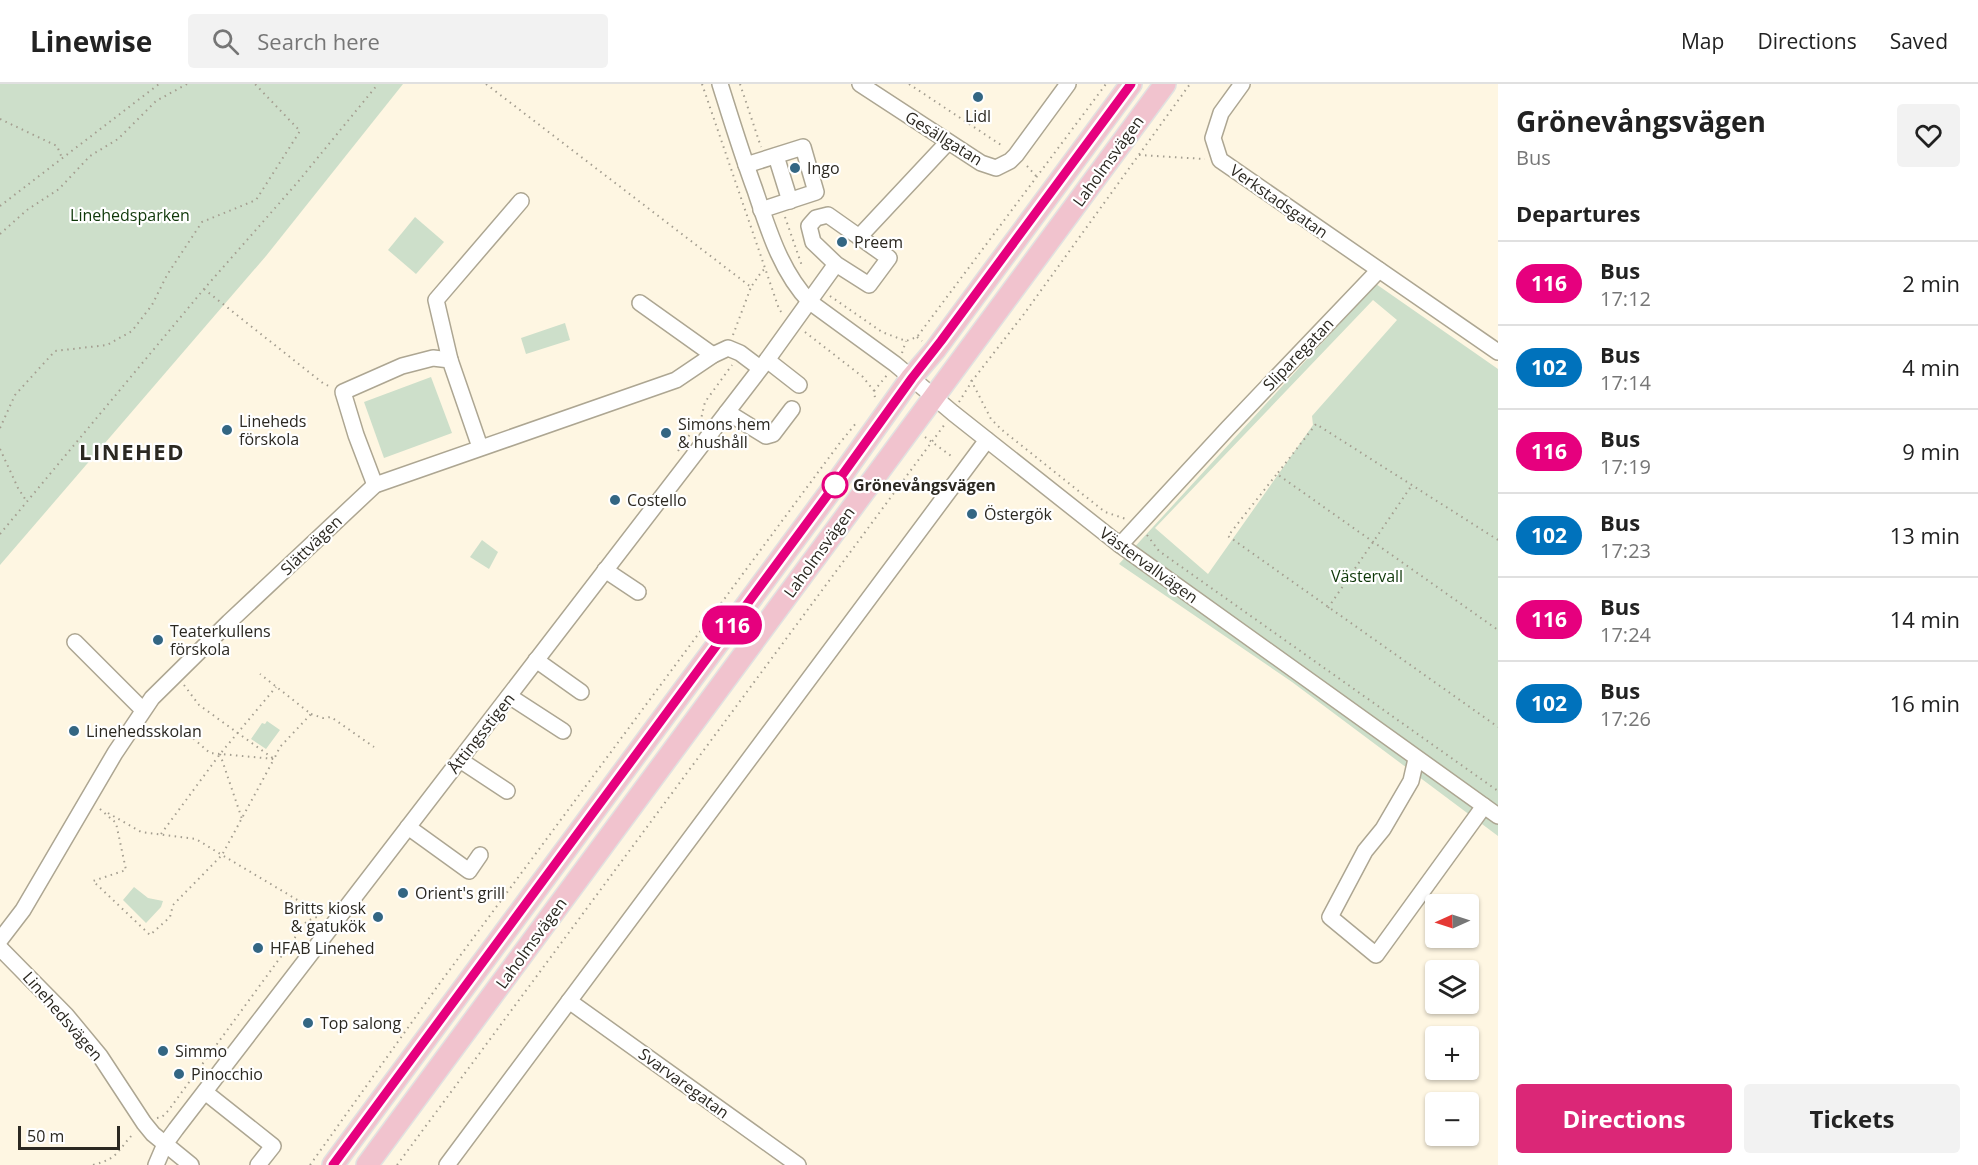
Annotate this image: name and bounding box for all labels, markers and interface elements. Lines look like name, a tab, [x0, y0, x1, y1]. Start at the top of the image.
search box	[188, 14, 608, 68]
text: Linewise	[30, 22, 152, 60]
icon: search	[209, 25, 242, 58]
text: Search here	[257, 26, 380, 56]
text: Map	[1681, 27, 1724, 55]
text: Directions	[1757, 27, 1857, 55]
text: Saved	[1890, 27, 1948, 55]
marker: Lidl	[971, 90, 985, 104]
text: Grönevångsvägen	[1516, 102, 1766, 140]
button: heart	[1897, 104, 1960, 167]
place label: Lidl	[965, 105, 991, 127]
street label: Gesällgatan	[901, 106, 987, 170]
street label: Laholmsvägen	[1067, 111, 1149, 211]
text: Bus	[1516, 144, 1551, 171]
place label: Ingo	[807, 157, 840, 179]
street label: Verkstadsgatan	[1226, 159, 1332, 243]
marker: Ingo	[788, 161, 802, 175]
text: Departures	[1516, 198, 1640, 228]
park label: Linehedsparken	[70, 204, 190, 226]
place label: Preem	[854, 231, 903, 253]
marker: Preem	[835, 235, 849, 249]
text: Bus	[1600, 255, 1640, 285]
text: 2 min	[1902, 268, 1960, 298]
text: 116	[1531, 269, 1567, 297]
text: 17:12	[1600, 285, 1651, 312]
street label: Sliparegatan	[1258, 313, 1338, 395]
text: Bus	[1600, 339, 1640, 369]
text: 4 min	[1902, 352, 1960, 382]
text: 102	[1531, 353, 1567, 381]
text: 17:14	[1600, 369, 1651, 396]
place label: Lineheds förskola	[239, 410, 306, 450]
place label: Simons hem & hushåll	[678, 413, 770, 453]
marker: Lineheds förskola	[220, 423, 234, 437]
text: Bus	[1600, 423, 1640, 453]
marker: Simons hem & hushåll	[659, 426, 673, 440]
district label: LINEHED	[79, 436, 185, 466]
text: 9 min	[1902, 436, 1960, 466]
text: 116	[1531, 437, 1567, 465]
text: 17:19	[1600, 453, 1651, 480]
marker: Grönevångsvägen	[822, 472, 848, 498]
place label: Grönevångsvägen	[853, 474, 996, 496]
place label: Costello	[627, 489, 687, 511]
marker: Costello	[608, 493, 622, 507]
street label: Laholmsvägen	[778, 502, 860, 602]
place label: Östergök	[984, 503, 1053, 525]
marker: Östergök	[965, 507, 979, 521]
text: Bus	[1600, 507, 1640, 537]
street label: Slättvägen	[275, 510, 347, 580]
text: 13 min	[1890, 520, 1960, 550]
text: 102	[1531, 521, 1567, 549]
street label: Västervallvägen	[1095, 522, 1203, 608]
text: 17:23	[1600, 537, 1651, 564]
park label: Västervall	[1331, 565, 1403, 587]
text: Bus	[1600, 591, 1640, 621]
text: 14 min	[1890, 604, 1960, 634]
text: 116	[1531, 605, 1567, 633]
line badge: 116	[698, 606, 766, 644]
text: 116	[714, 611, 750, 639]
place label: Teaterkullens förskola	[170, 620, 271, 660]
text: 17:24	[1600, 621, 1651, 648]
marker: Teaterkullens förskola	[151, 633, 165, 647]
text: Bus	[1600, 675, 1640, 705]
street label: Åttingsstigen	[443, 688, 519, 778]
text: 16 min	[1890, 688, 1960, 718]
text: 102	[1531, 689, 1567, 717]
text: 17:26	[1600, 705, 1651, 732]
place label: Linehedsskolan	[86, 720, 202, 742]
marker: Linehedsskolan	[67, 724, 81, 738]
place label: Orient's grill	[415, 882, 505, 904]
marker: Orient's grill	[396, 886, 410, 900]
street label: Laholmsvägen	[490, 893, 572, 993]
north arrow	[1425, 894, 1479, 948]
map controls	[1425, 894, 1479, 1146]
place label: Britts kiosk & gatukök	[284, 897, 367, 937]
marker: Britts kiosk & gatukök	[371, 910, 385, 924]
place label: HFAB Linehed	[270, 937, 374, 959]
marker: HFAB Linehed	[251, 941, 265, 955]
button: layers	[1425, 960, 1479, 1014]
street label: Linehedsvägen	[18, 967, 108, 1065]
place label: Top salong	[320, 1012, 401, 1034]
marker: Top salong	[301, 1016, 315, 1030]
button: +	[1425, 1026, 1479, 1080]
place label: Simmo	[175, 1040, 227, 1062]
street label: Svarvaregatan	[634, 1043, 734, 1123]
marker: Simmo	[156, 1044, 170, 1058]
place label: Pinocchio	[191, 1063, 263, 1085]
marker: Pinocchio	[172, 1067, 186, 1081]
button: Directions	[1516, 1084, 1732, 1153]
button: Tickets	[1744, 1084, 1960, 1153]
button: −	[1425, 1092, 1479, 1146]
scale bar	[18, 1123, 120, 1150]
text: 50 m	[27, 1125, 64, 1147]

